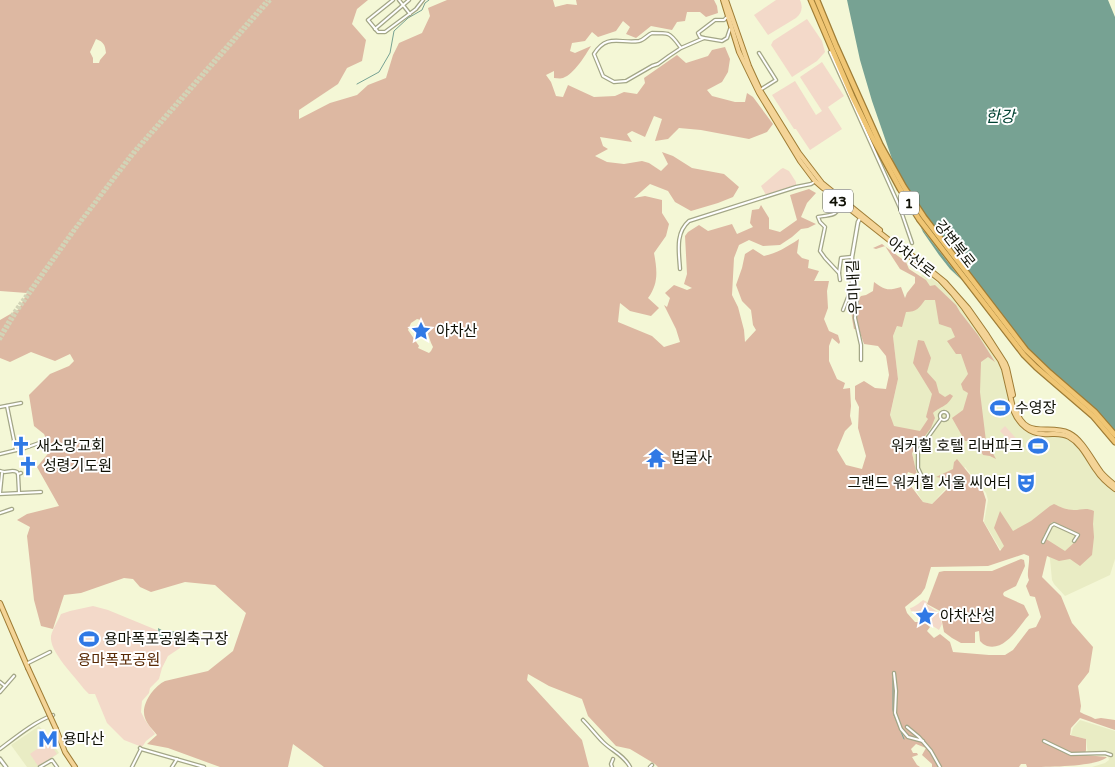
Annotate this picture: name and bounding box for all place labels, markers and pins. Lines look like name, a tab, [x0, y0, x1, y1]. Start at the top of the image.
place icon: 아차산	[410, 320, 432, 342]
place label: 아차산	[436, 322, 478, 340]
sports icon: 수영장	[989, 397, 1011, 419]
place label: 수영장	[1015, 399, 1057, 417]
church icon: 새소망교회	[10, 435, 32, 457]
sports icon: 워커힐 호텔 리버파크	[1027, 435, 1049, 457]
place label: 새소망교회	[36, 437, 105, 455]
place label: 워커힐 호텔 리버파크	[891, 437, 1023, 455]
temple icon: 법굴사	[645, 447, 667, 469]
place label: 법굴사	[671, 449, 713, 467]
church icon: 성령기도원	[17, 455, 39, 477]
place label: 성령기도원	[43, 457, 112, 475]
theatre icon: 그랜드 워커힐 서울 씨어터	[1015, 472, 1037, 494]
place label: 그랜드 워커힐 서울 씨어터	[847, 474, 1011, 492]
place icon: 아차산성	[914, 605, 936, 627]
place label: 아차산성	[940, 607, 995, 625]
sports icon: 용마폭포공원축구장	[78, 628, 100, 650]
place label: 용마폭포공원축구장	[104, 630, 228, 648]
metro station icon: 용마산	[37, 728, 59, 750]
place label: 용마산	[63, 730, 105, 748]

